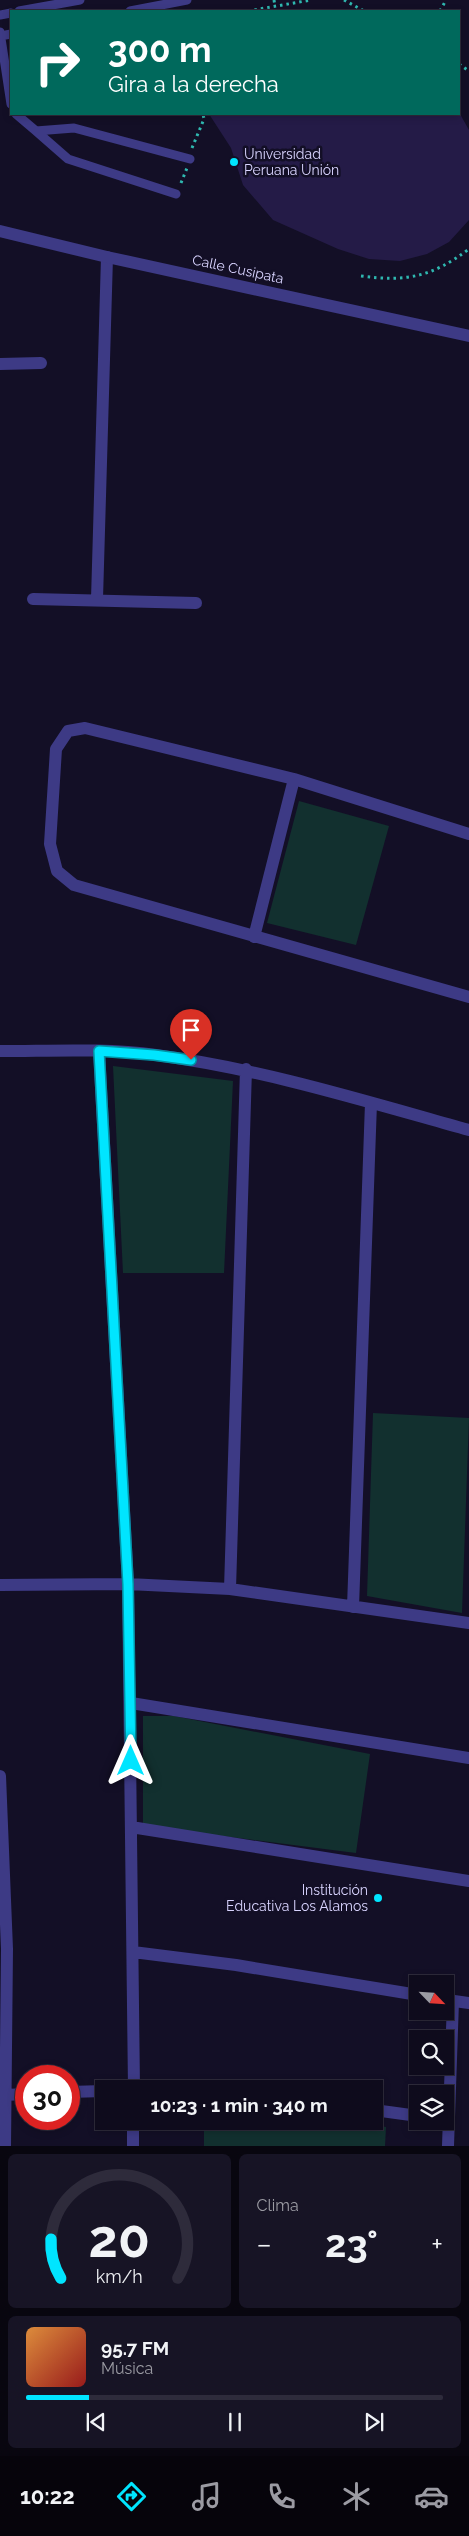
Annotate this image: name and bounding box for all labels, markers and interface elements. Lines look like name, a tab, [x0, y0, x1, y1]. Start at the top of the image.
text: 300 m	[108, 29, 212, 70]
icon: right	[25, 30, 90, 95]
text: Gira a la derecha	[108, 71, 279, 97]
place label: Universidad Peruana Unión	[244, 146, 339, 178]
marker: Universidad Peruana Unión	[228, 156, 240, 168]
street label: Calle Cusipata	[191, 252, 285, 286]
pin	[170, 1009, 212, 1060]
icon: arrive	[177, 1016, 205, 1044]
position arrow	[104, 1734, 156, 1786]
place label: Institución Educativa Los Alamos	[226, 1882, 368, 1914]
marker: Institución Educativa Los Alamos	[372, 1892, 384, 1904]
north arrow	[409, 1975, 454, 2020]
map controls	[409, 1975, 454, 2130]
button: search	[409, 2030, 454, 2075]
speed limit sign: 30	[15, 2065, 80, 2130]
button: layers	[409, 2085, 454, 2130]
text: 10:23 · 1 min · 340 m	[150, 2094, 328, 2116]
text: Clima	[257, 2196, 299, 2215]
text: 20	[89, 2208, 150, 2269]
text: 23°	[325, 2221, 378, 2266]
text: −	[257, 2228, 272, 2261]
text: +	[431, 2228, 443, 2261]
text: km/h	[96, 2266, 143, 2287]
text: 95.7 FM	[101, 2337, 169, 2359]
text: Música	[101, 2359, 153, 2378]
icon: previous	[82, 2408, 110, 2436]
icon: pause	[221, 2408, 249, 2436]
icon: next	[360, 2408, 388, 2436]
icon: directions	[114, 2479, 149, 2514]
icon: music	[189, 2479, 224, 2514]
icon: phone	[264, 2479, 299, 2514]
icon: climate	[339, 2479, 374, 2514]
icon: car	[414, 2479, 449, 2514]
text: 10:22	[20, 2483, 75, 2509]

